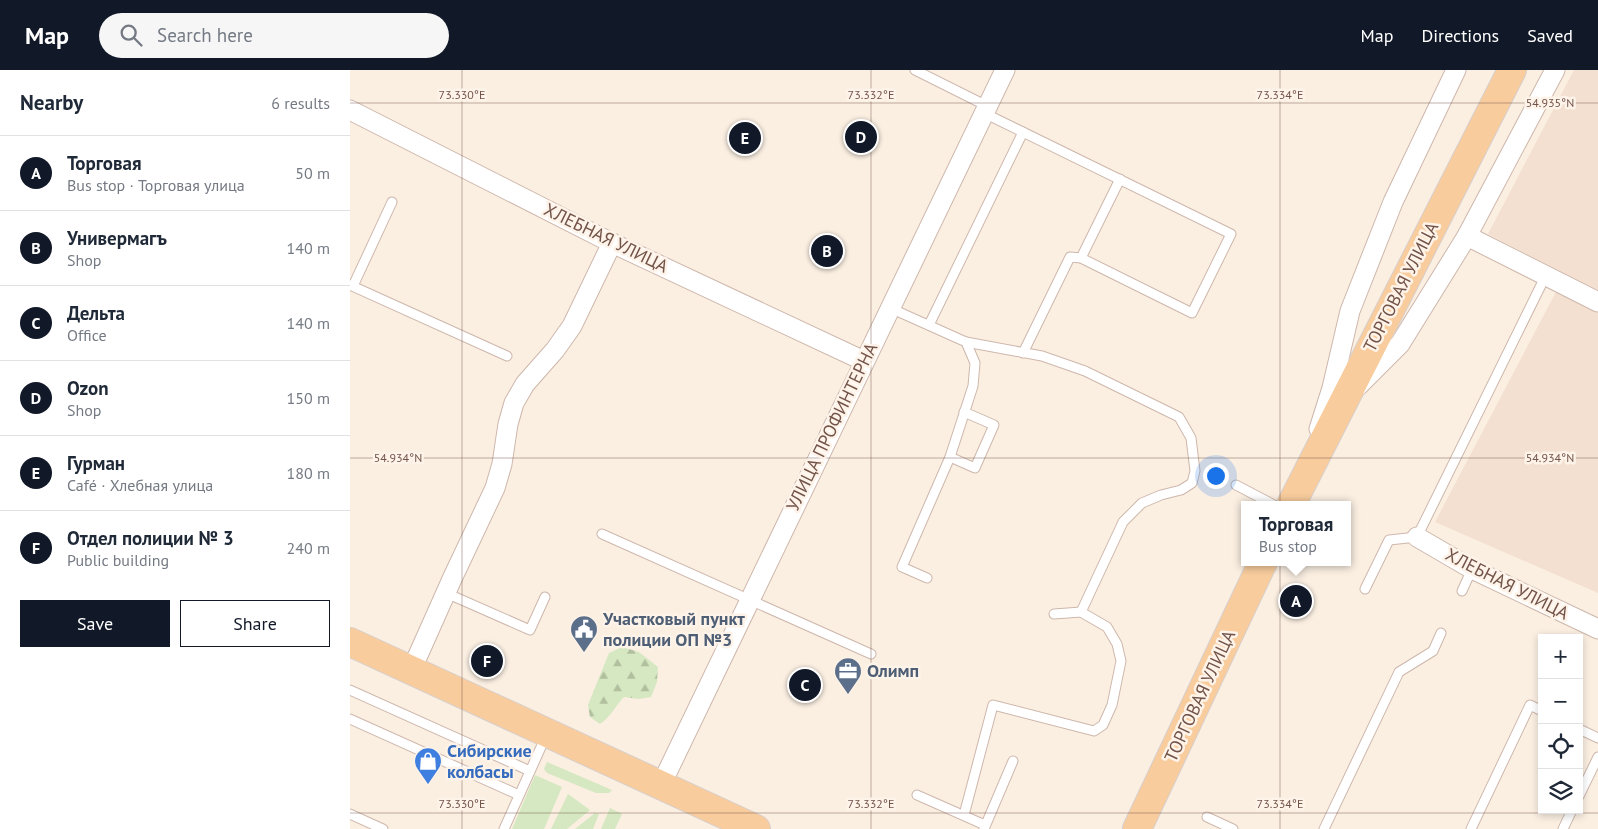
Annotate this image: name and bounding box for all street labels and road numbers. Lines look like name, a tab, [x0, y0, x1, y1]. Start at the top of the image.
street label: ХЛЕБНАЯ УЛИЦА	[540, 198, 673, 278]
street label: ТОРГОВАЯ УЛИЦА	[1358, 218, 1443, 356]
street label: УЛИЦА ПРОФИНТЕРНА	[781, 338, 883, 515]
street label: ХЛЕБНАЯ УЛИЦА	[1442, 543, 1573, 625]
street label: ТОРГОВАЯ УЛИЦА	[1159, 626, 1240, 765]

